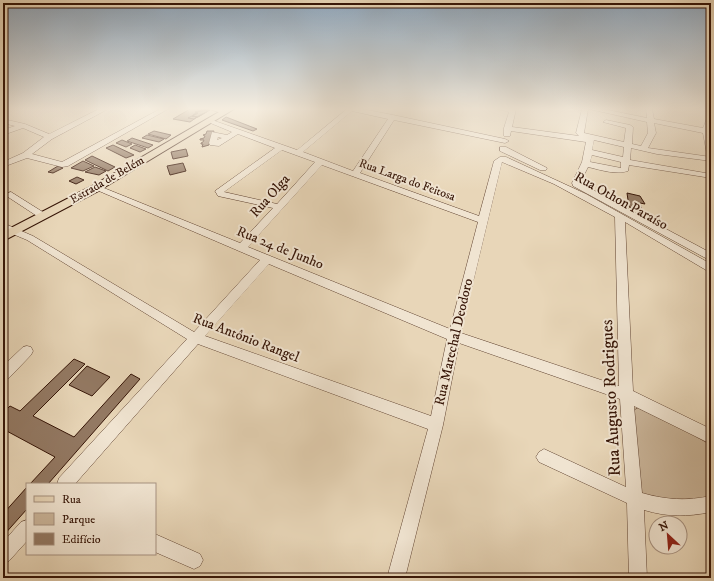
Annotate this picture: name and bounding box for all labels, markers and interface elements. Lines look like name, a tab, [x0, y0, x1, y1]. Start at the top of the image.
street label: Estrada de Belém	[67, 153, 147, 207]
street label: Rua Larga do Feitosa	[357, 156, 458, 205]
street label: Rua Othon Paraíso	[571, 168, 671, 234]
street label: Rua Olga	[246, 171, 294, 221]
street label: Rua 24 de Junho	[234, 222, 326, 274]
street label: Rua Marechal Deodoro	[431, 276, 477, 407]
street label: Rua Antônio Rangel	[190, 309, 303, 367]
street label: Rua Augusto Rodrigues	[596, 319, 626, 477]
legend	[26, 483, 156, 555]
text: Rua	[62, 492, 82, 507]
text: Parque	[62, 512, 95, 527]
north arrow	[648, 515, 688, 555]
text: N	[657, 519, 671, 535]
text: Edifício	[62, 532, 101, 547]

